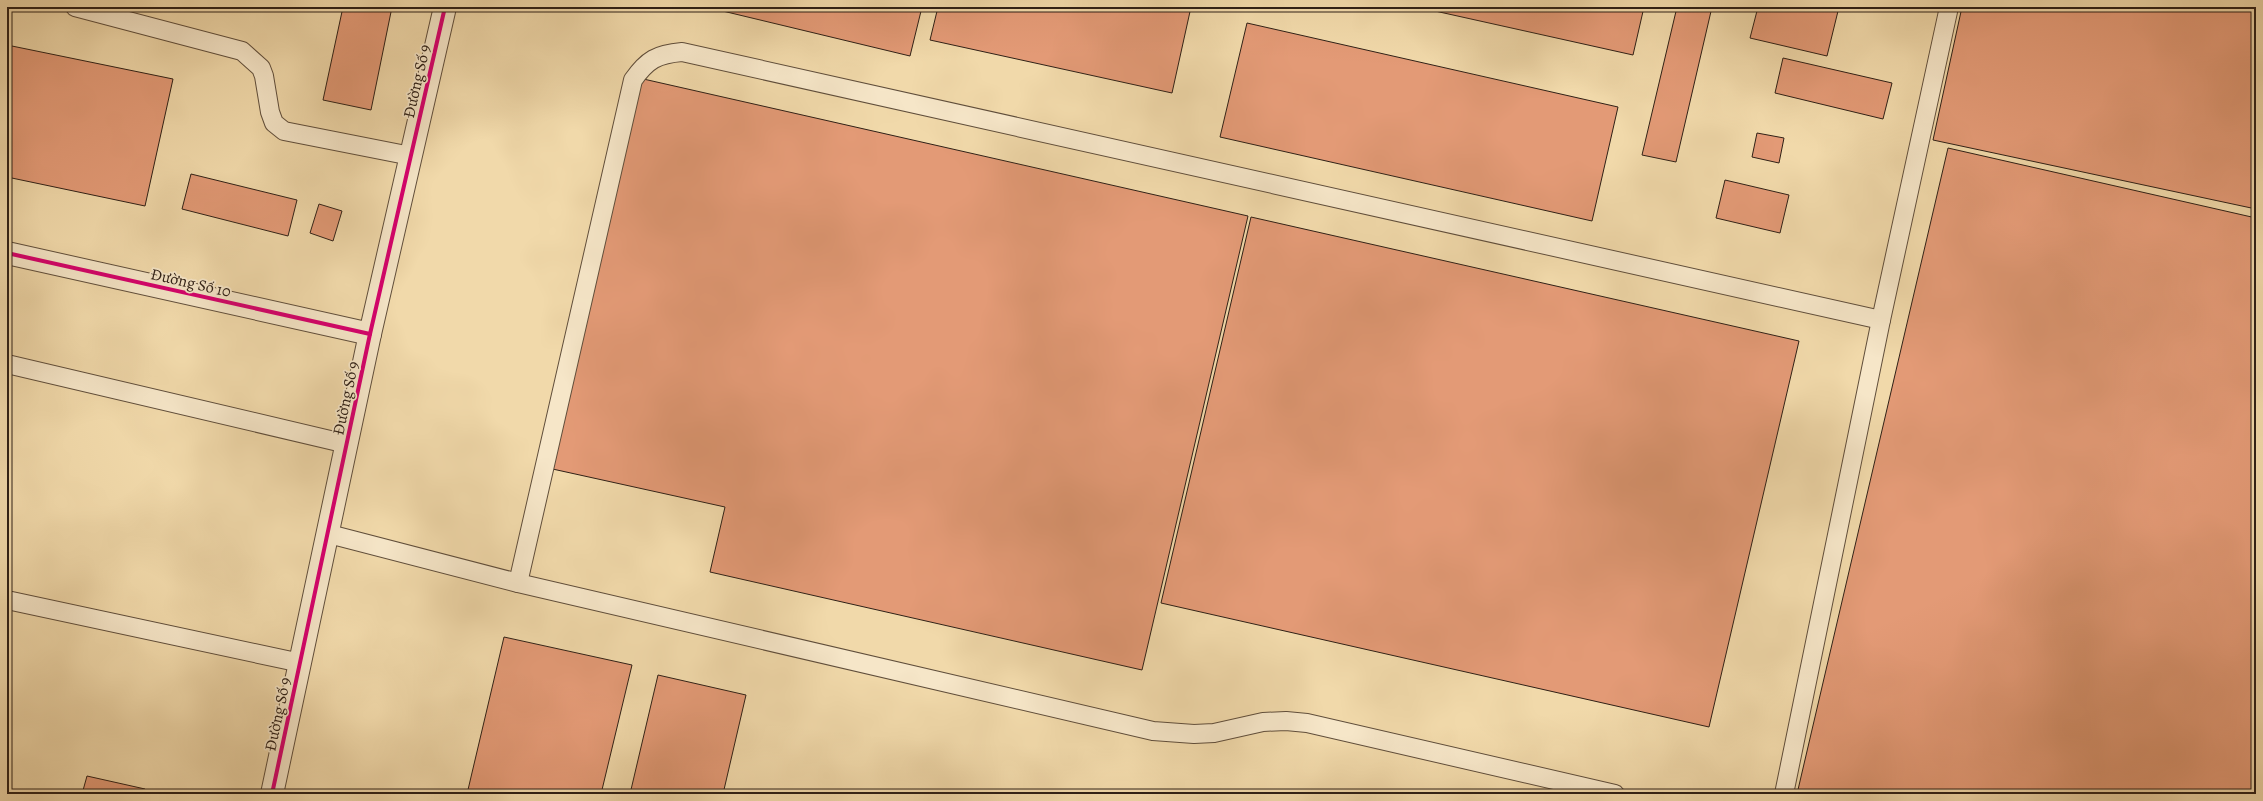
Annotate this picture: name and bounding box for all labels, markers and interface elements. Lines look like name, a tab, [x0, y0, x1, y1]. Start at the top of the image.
street label: Đường Số 9	[398, 42, 436, 120]
street label: Đường Số 10	[148, 263, 233, 303]
street label: Đường Số 9	[327, 359, 365, 437]
street label: Đường Số 9	[259, 675, 297, 753]

